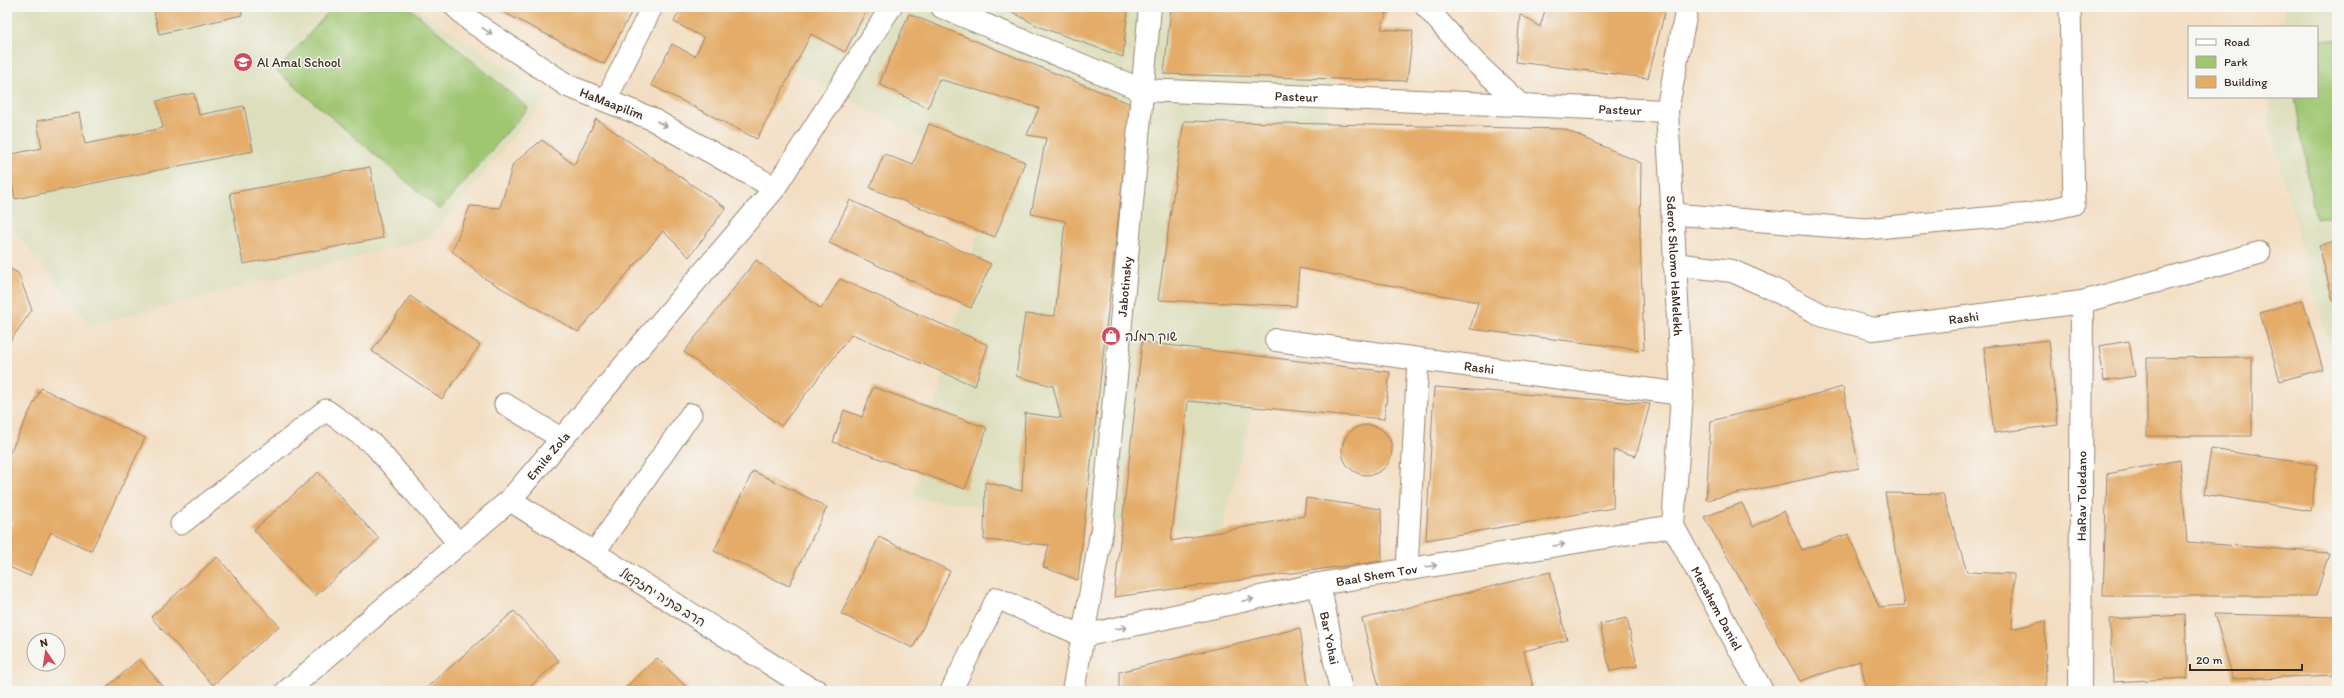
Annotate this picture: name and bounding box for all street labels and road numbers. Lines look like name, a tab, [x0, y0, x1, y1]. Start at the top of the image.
street label: HaMaapilim	[578, 84, 646, 123]
street label: Pasteur	[1275, 88, 1319, 105]
street label: Pasteur	[1598, 101, 1643, 118]
street label: Sderot Shlomo HaMelekh	[1663, 195, 1686, 337]
street label: Jabotinsky	[1115, 256, 1135, 317]
street label: Rashi	[1948, 308, 1980, 327]
street label: Rashi	[1463, 358, 1495, 377]
street label: Emile Zola	[523, 428, 573, 483]
street label: HaRav Toledano	[2074, 450, 2089, 541]
street label: Baal Shem Tov	[1335, 561, 1418, 589]
street label: Menahem Daniel	[1688, 564, 1746, 653]
street label: הרב פתיה יחזקאל	[617, 565, 708, 630]
street label: Bar Yohai	[1317, 610, 1342, 666]

